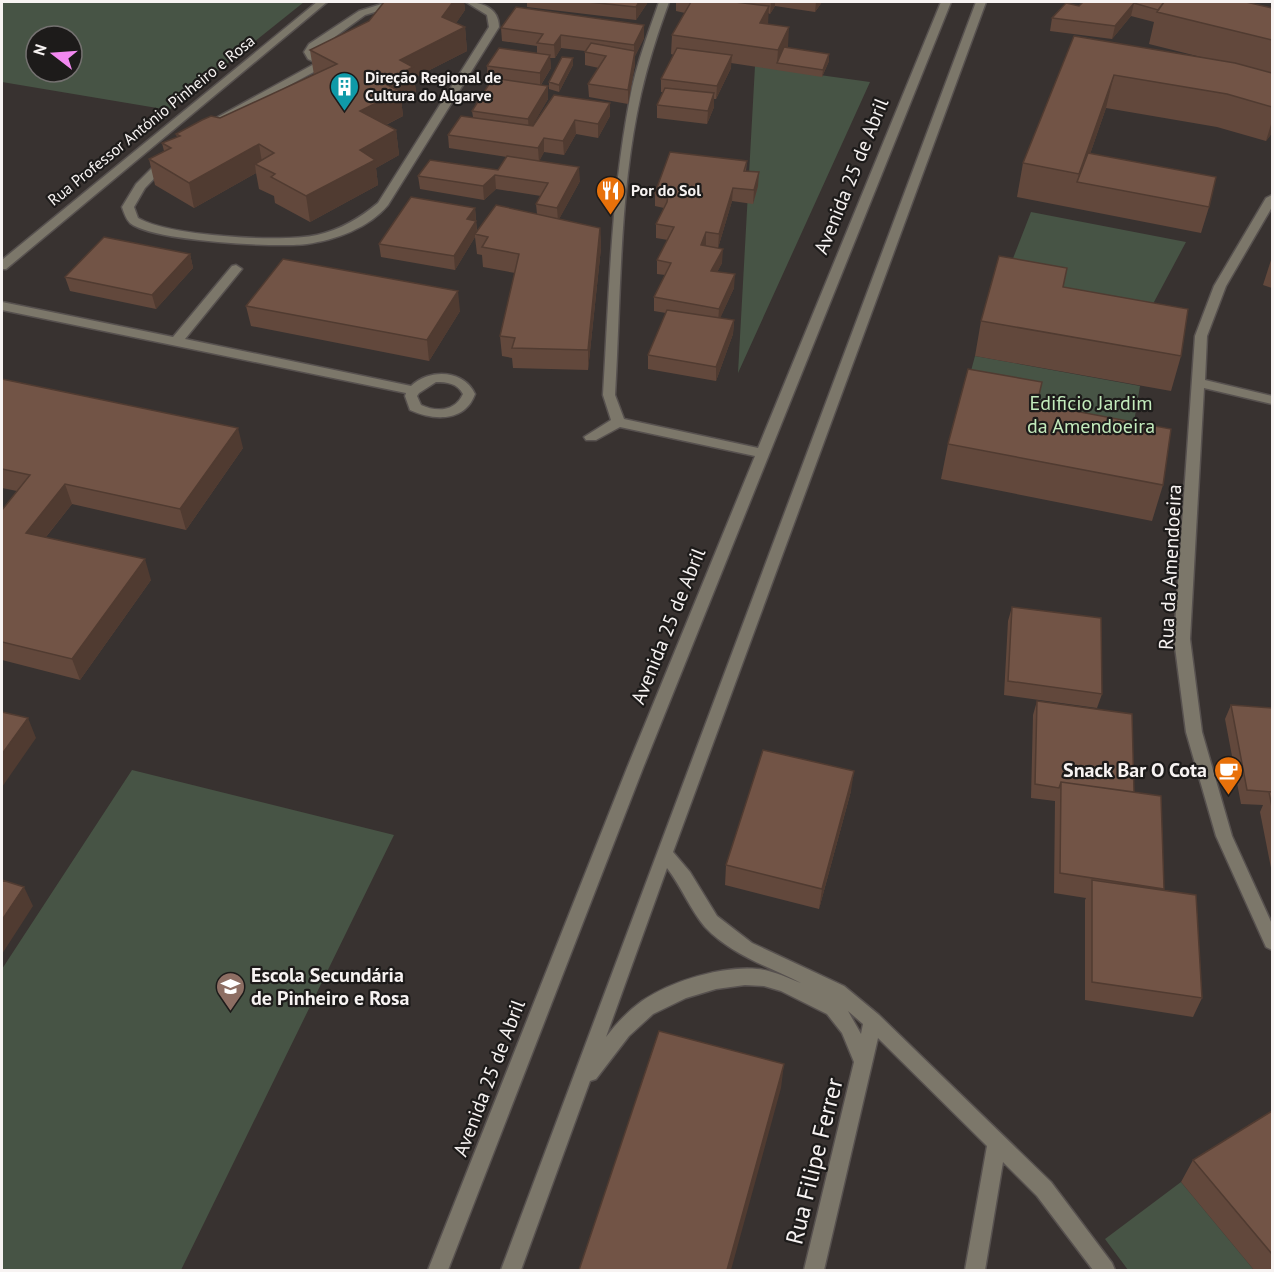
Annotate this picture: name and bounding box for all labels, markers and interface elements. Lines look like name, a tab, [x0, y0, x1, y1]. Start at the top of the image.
north arrow	[24, 24, 84, 84]
street label: Rua Professor António Pinheiro e Rosa	[44, 30, 258, 210]
text: N	[29, 42, 51, 58]
place label: Direção Regional de Cultura do Algarve	[365, 67, 501, 105]
building icon: Direção Regional de Cultura do Algarve	[328, 70, 360, 112]
street label: Avenida 25 de Abril	[808, 94, 894, 258]
restaurant icon: Por do Sol	[594, 174, 626, 216]
place label: Por do Sol	[631, 180, 701, 200]
park label: Edificio Jardim da Amendoeira	[1027, 390, 1155, 439]
street label: Rua da Amendoeira	[1153, 483, 1187, 651]
street label: Avenida 25 de Abril	[625, 544, 711, 708]
cafe icon: Snack Bar O Cota	[1212, 754, 1244, 796]
place label: Snack Bar O Cota	[1063, 757, 1207, 783]
place label: Escola Secundária de Pinheiro e Rosa	[251, 962, 409, 1011]
school or university icon: Escola Secundária de Pinheiro e Rosa	[214, 970, 246, 1012]
street label: Avenida 25 de Abril	[447, 996, 531, 1160]
street label: Rua Filipe Ferrer	[778, 1075, 850, 1247]

